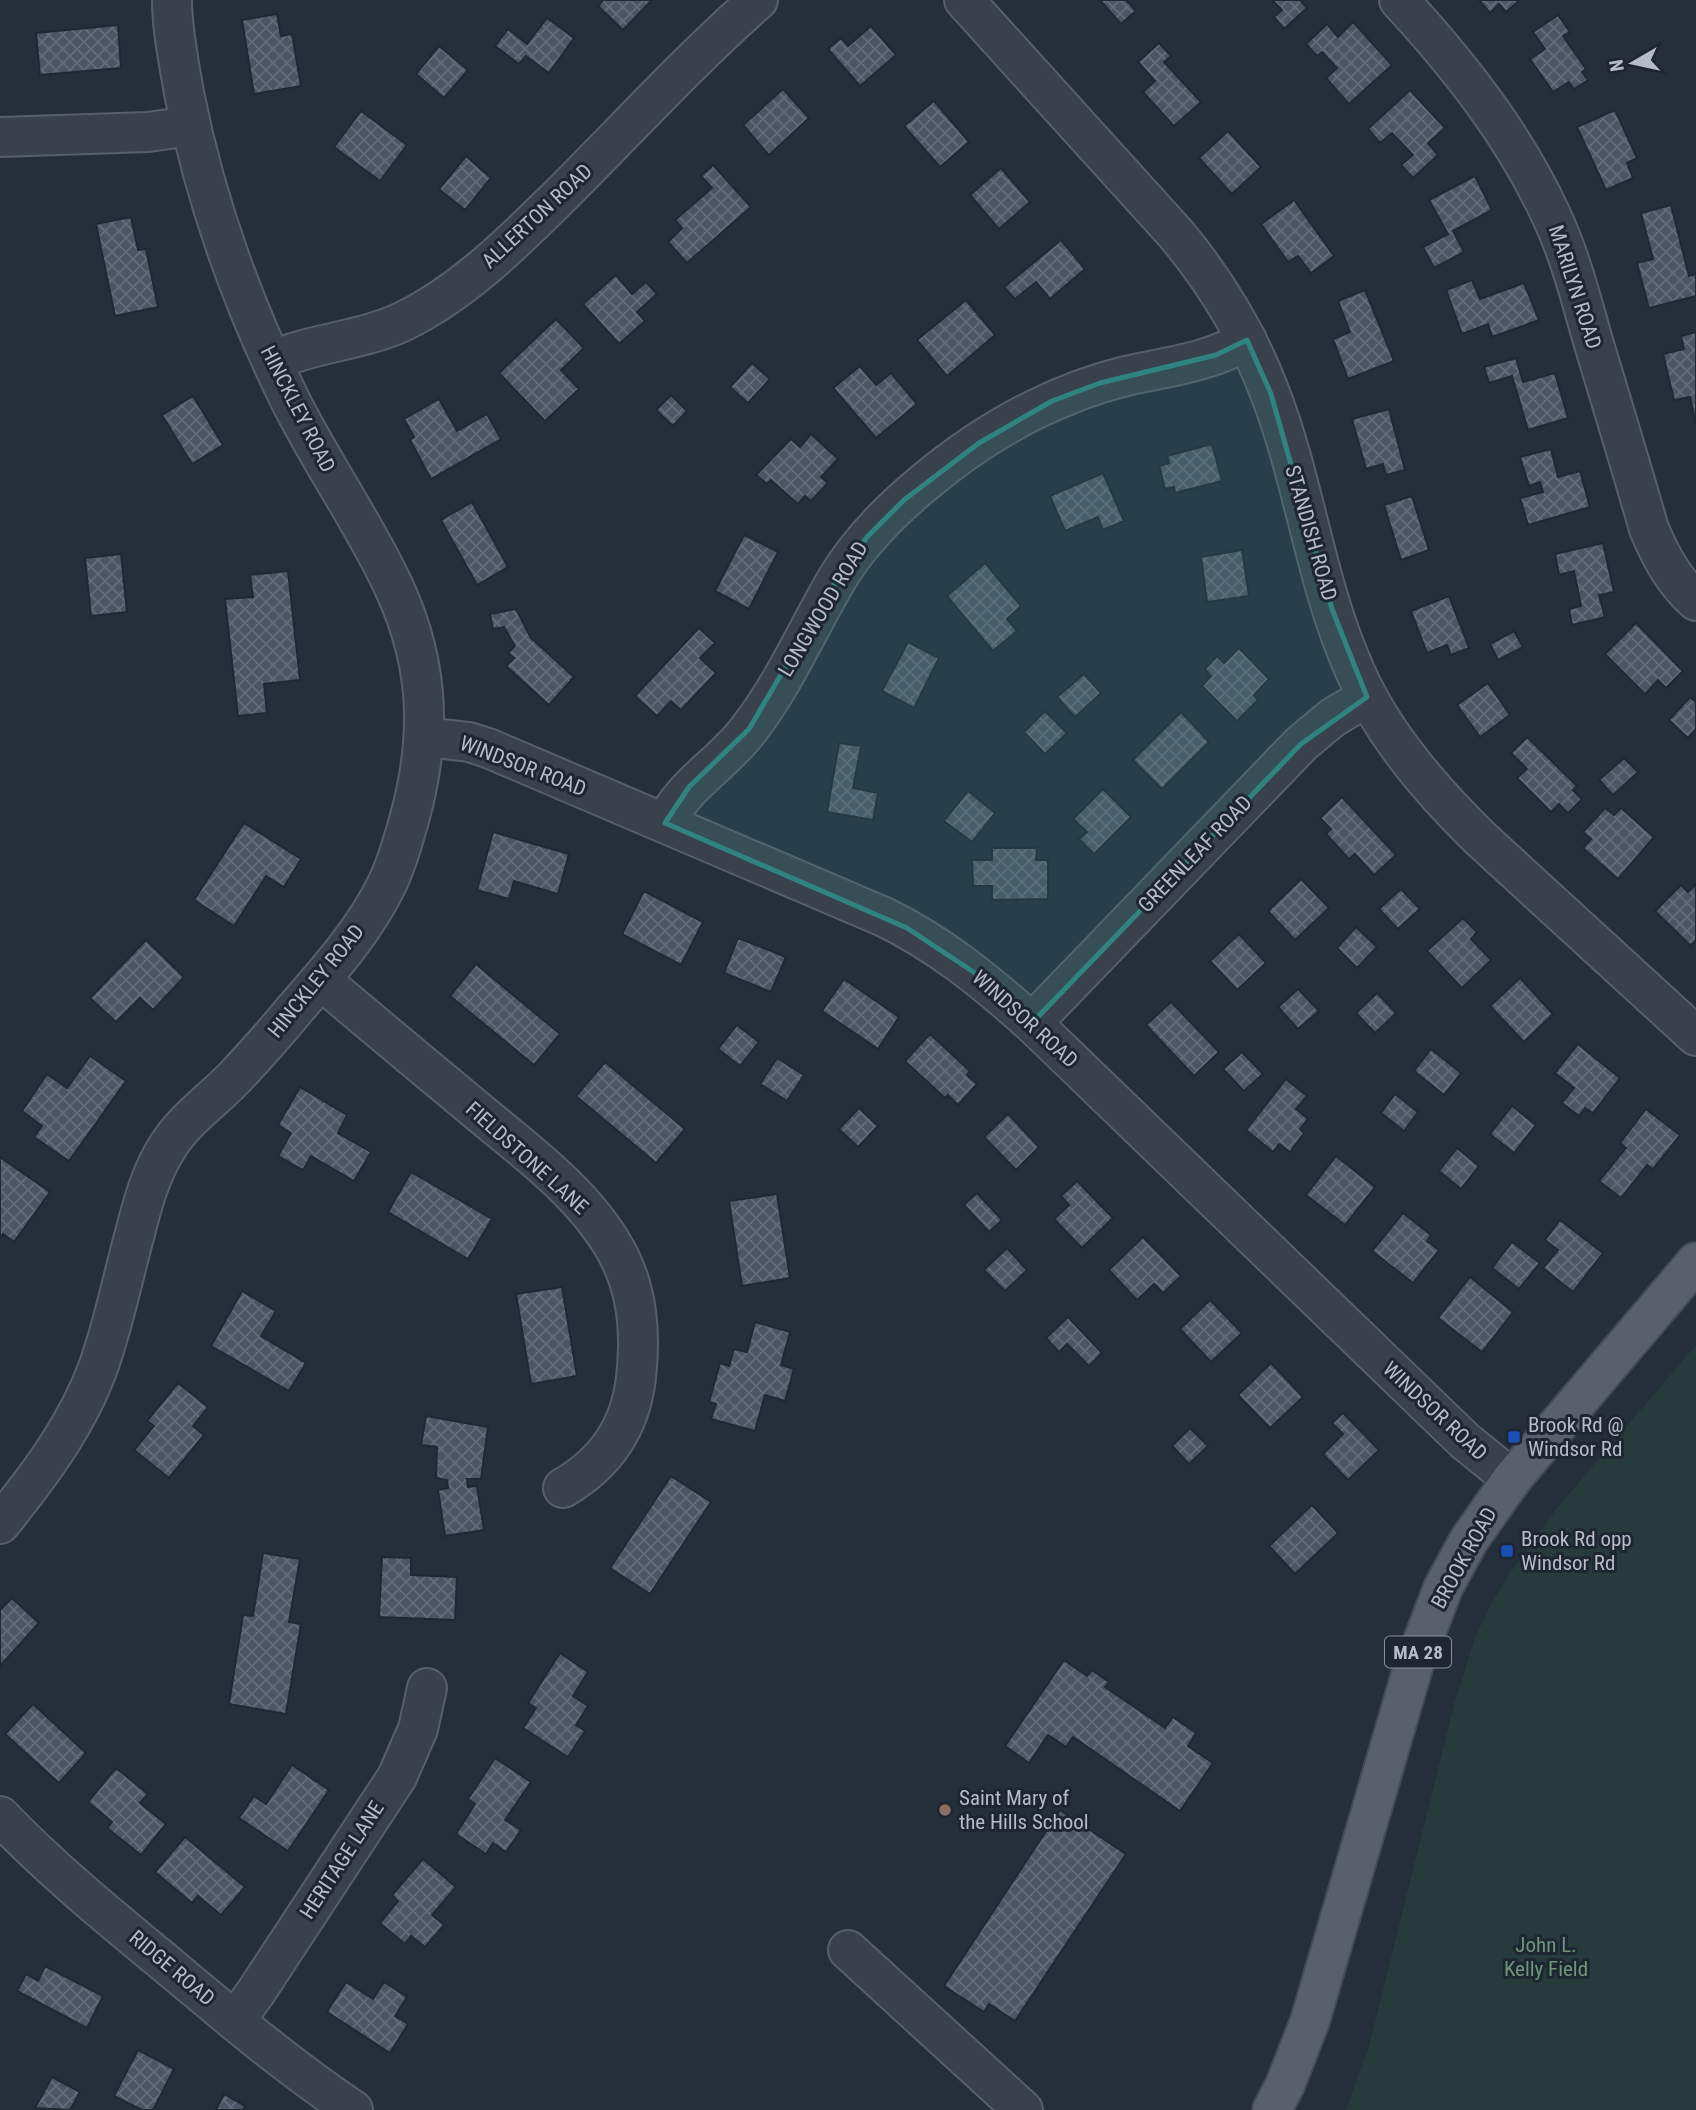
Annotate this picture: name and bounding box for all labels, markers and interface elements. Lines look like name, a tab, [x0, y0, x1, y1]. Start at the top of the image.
north arrow	[1598, 28, 1668, 98]
text: N	[1604, 58, 1629, 73]
street label: ALLERTON ROAD	[477, 159, 597, 273]
street label: MARILYN ROAD	[1544, 222, 1606, 352]
street label: HINCKLEY ROAD	[256, 342, 340, 476]
street label: STANDISH ROAD	[1280, 463, 1342, 603]
street label: LONGWOOD ROAD	[773, 537, 873, 681]
street label: WINDSOR ROAD	[456, 731, 590, 801]
street label: GREENLEAF ROAD	[1133, 791, 1257, 917]
street label: HINCKLEY ROAD	[263, 920, 369, 1042]
street label: WINDSOR ROAD	[967, 965, 1083, 1073]
street label: FIELDSTONE LANE	[461, 1097, 593, 1219]
street label: WINDSOR ROAD	[1378, 1357, 1492, 1465]
place label: Brook Rd @ Windsor Rd	[1528, 1413, 1624, 1461]
marker: Brook Rd @ Windsor Rd	[1506, 1429, 1522, 1445]
street label: BROOK ROAD	[1426, 1503, 1502, 1613]
place label: Brook Rd opp Windsor Rd	[1521, 1527, 1632, 1575]
marker: Brook Rd opp Windsor Rd	[1499, 1543, 1515, 1559]
road number: MA 28	[1385, 1636, 1451, 1668]
place label: Saint Mary of the Hills School	[959, 1786, 1089, 1834]
street label: HERITAGE LANE	[295, 1797, 389, 1923]
marker: Saint Mary of the Hills School	[937, 1802, 953, 1818]
street label: RIDGE ROAD	[125, 1925, 219, 2011]
park label: John L. Kelly Field	[1504, 1933, 1588, 1981]

